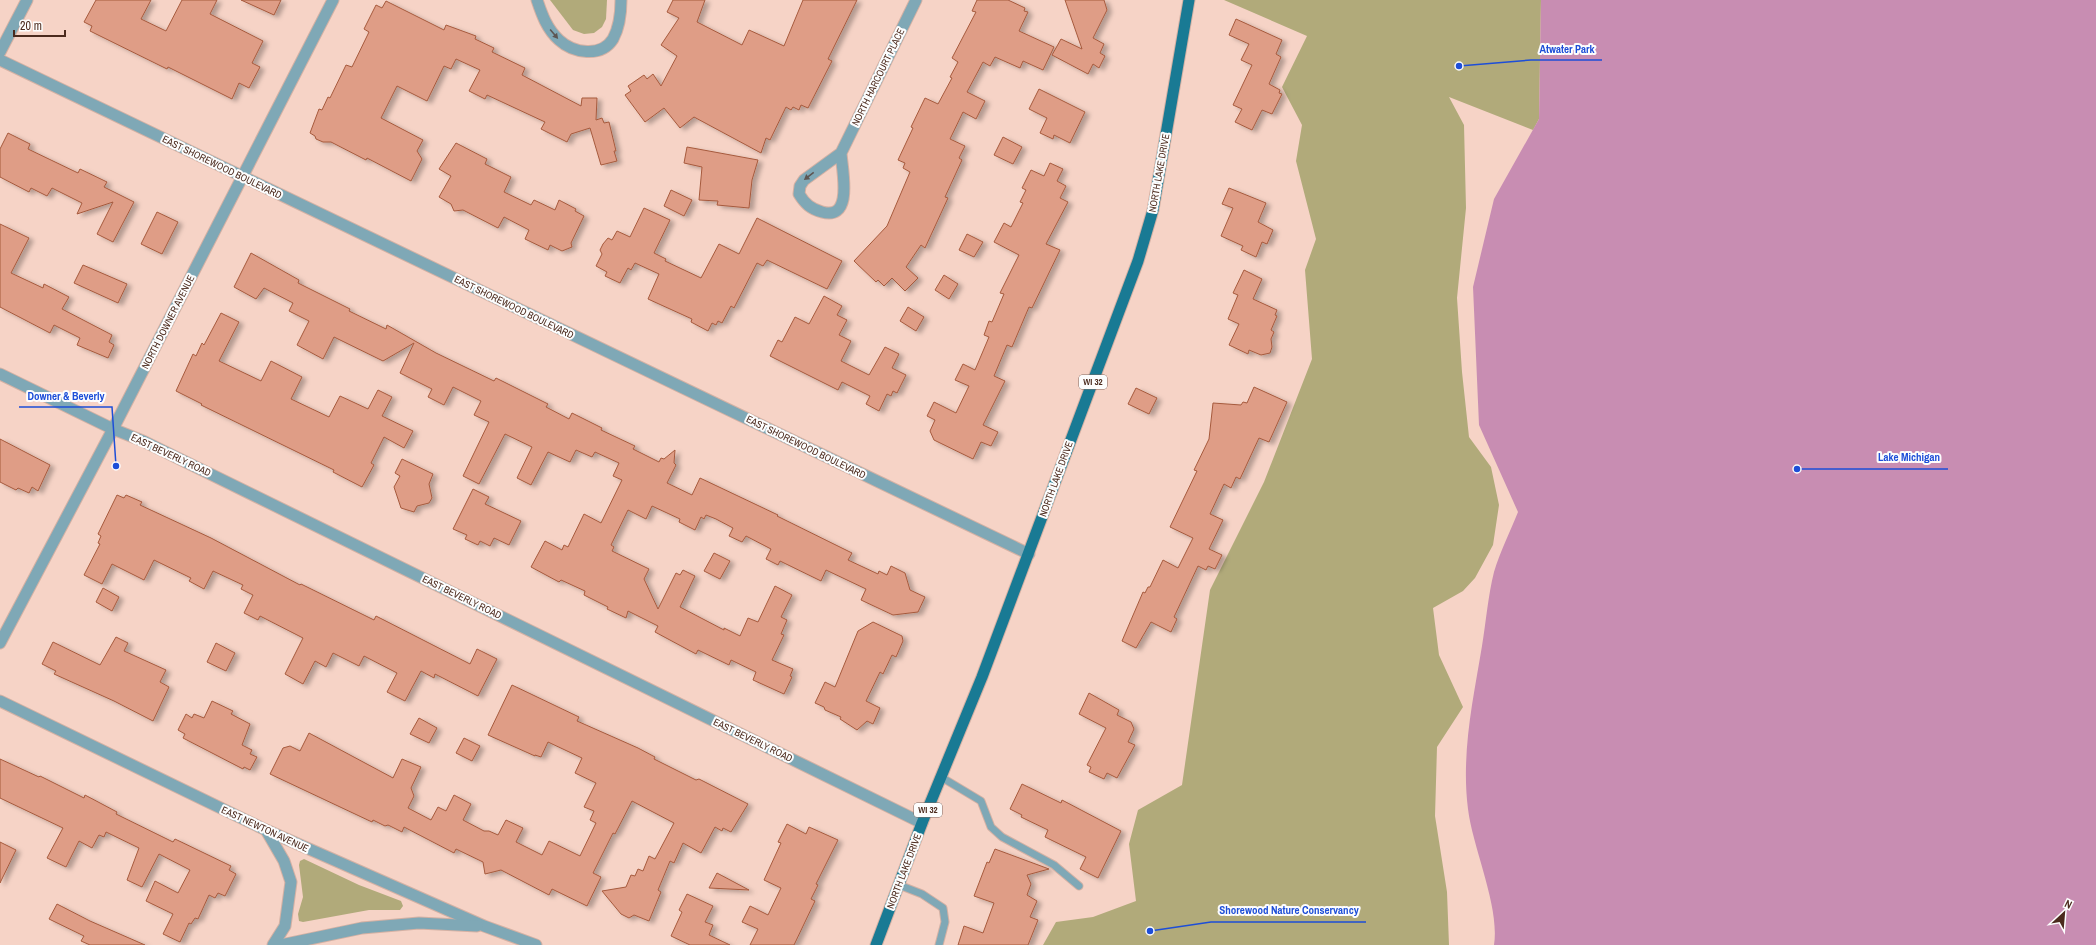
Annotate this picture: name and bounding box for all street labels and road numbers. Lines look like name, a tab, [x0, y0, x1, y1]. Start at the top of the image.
street label: NORTH HARCOURT PLACE	[849, 26, 907, 128]
street label: EAST SHOREWOOD BOULEVARD	[160, 132, 284, 202]
street label: NORTH LAKE DRIVE	[1146, 133, 1172, 213]
street label: EAST SHOREWOOD BOULEVARD	[452, 272, 576, 342]
street label: NORTH DOWNER AVENUE	[139, 273, 197, 371]
road number: WI 32	[1079, 375, 1107, 389]
street label: EAST SHOREWOOD BOULEVARD	[744, 412, 868, 482]
street label: EAST BEVERLY ROAD	[129, 431, 213, 479]
street label: NORTH LAKE DRIVE	[1036, 439, 1076, 519]
street label: EAST BEVERLY ROAD	[420, 572, 504, 622]
street label: EAST BEVERLY ROAD	[711, 715, 795, 765]
street label: EAST NEWTON AVENUE	[219, 803, 311, 855]
road number: WI 32	[914, 803, 942, 817]
street label: NORTH LAKE DRIVE	[884, 832, 924, 910]

